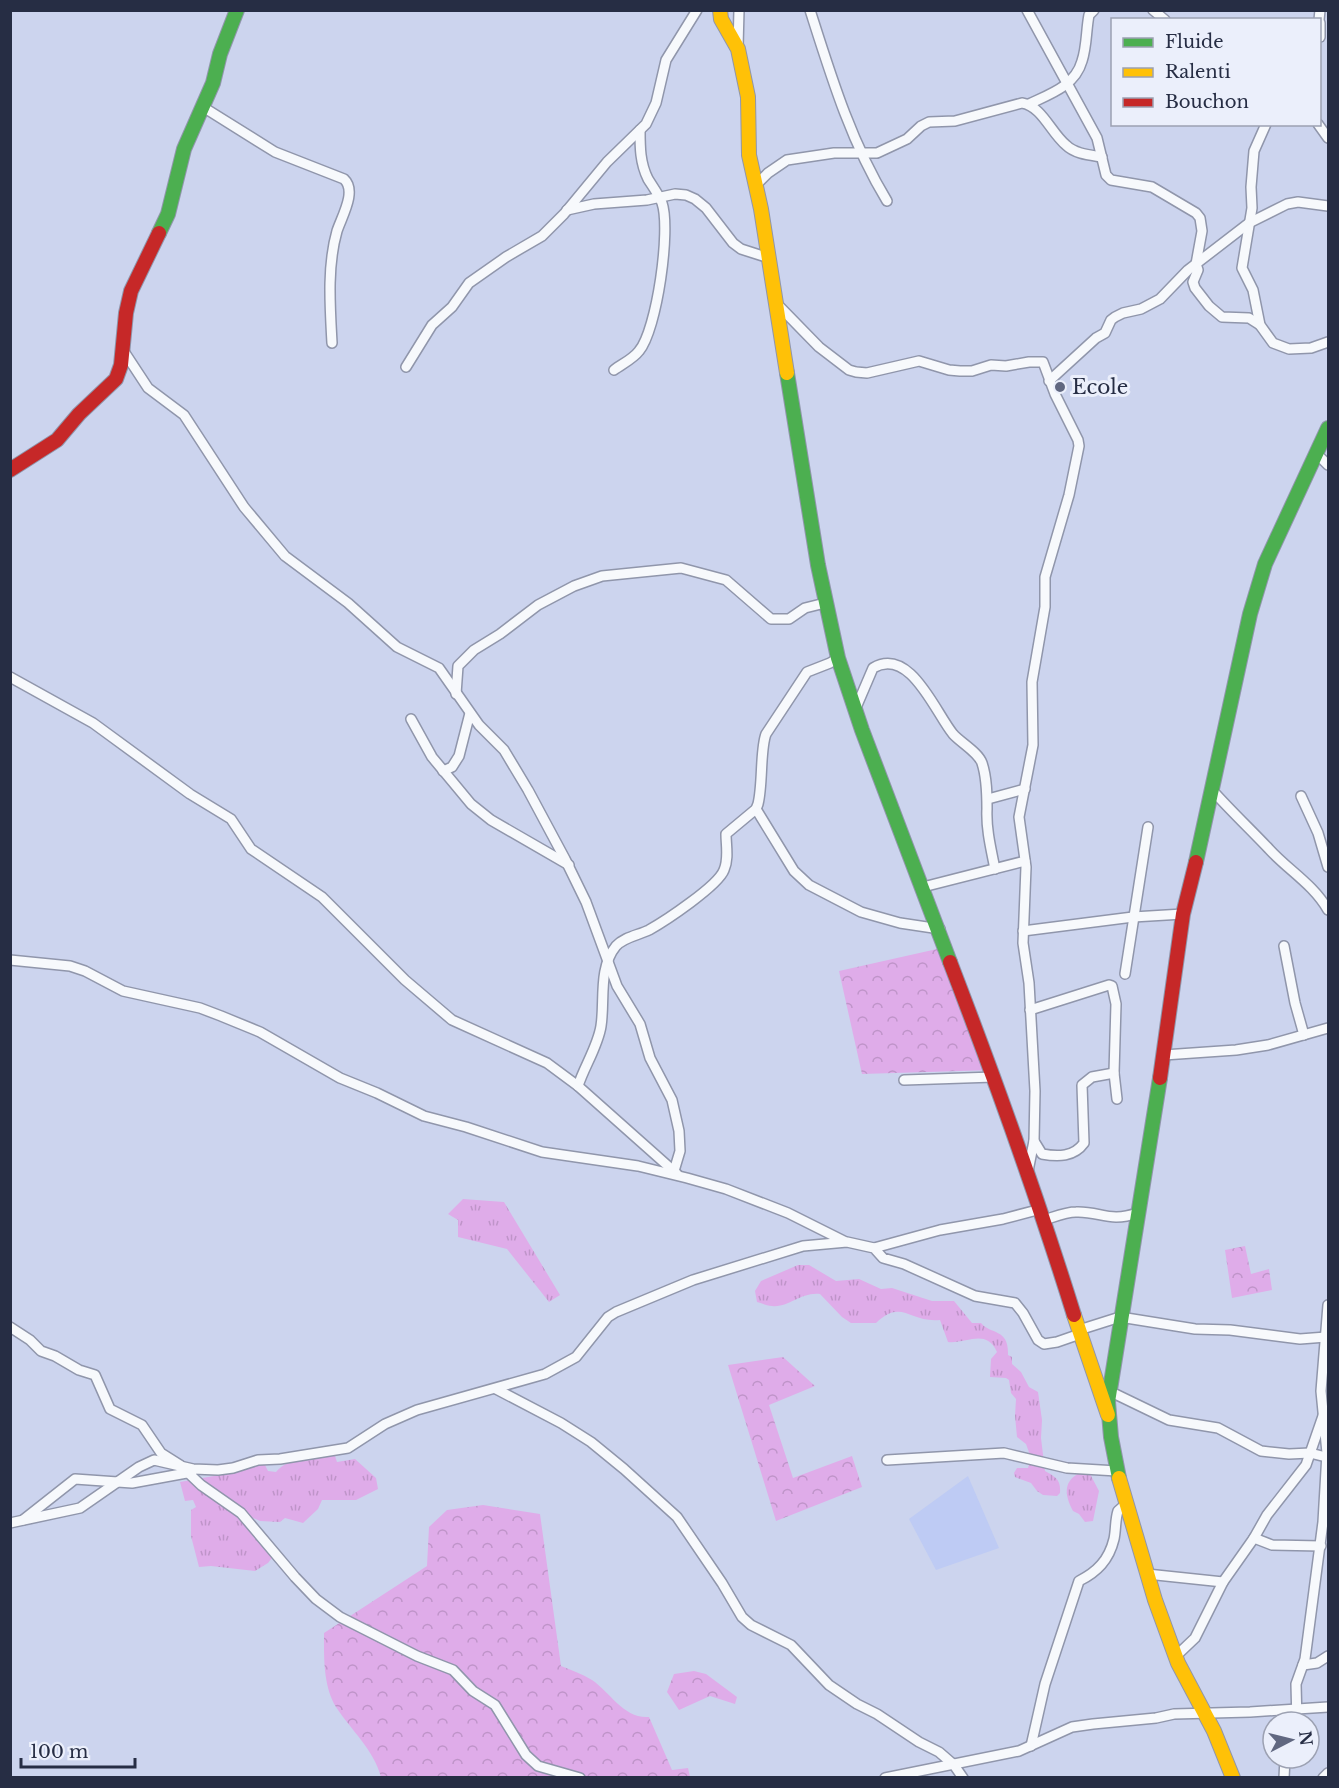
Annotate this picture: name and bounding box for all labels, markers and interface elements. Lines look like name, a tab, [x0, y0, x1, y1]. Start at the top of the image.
legend	[1111, 18, 1321, 126]
text: Fluide	[1165, 31, 1224, 53]
text: Ralenti	[1165, 61, 1231, 83]
text: Bouchon	[1165, 91, 1249, 113]
place label: Ecole	[1072, 375, 1128, 399]
marker: Ecole	[1053, 380, 1067, 394]
north arrow	[1261, 1710, 1321, 1770]
text: N	[1295, 1729, 1317, 1747]
scale bar	[21, 1731, 135, 1769]
text: 100 m	[30, 1741, 88, 1763]

